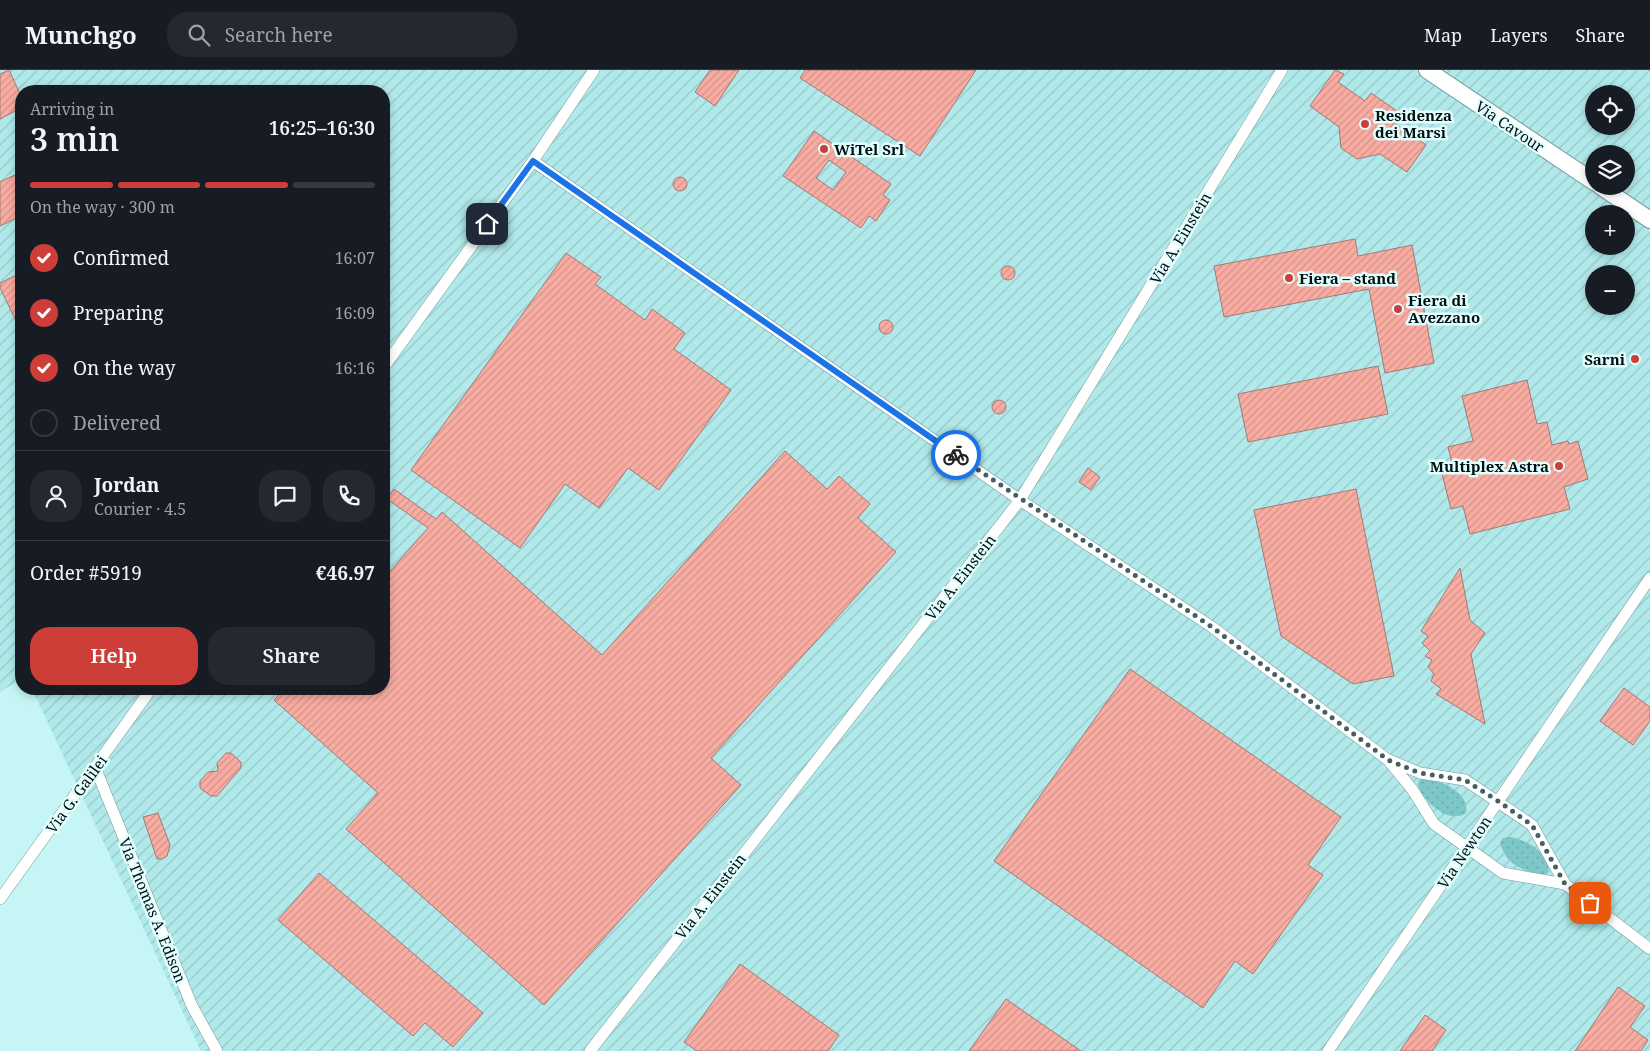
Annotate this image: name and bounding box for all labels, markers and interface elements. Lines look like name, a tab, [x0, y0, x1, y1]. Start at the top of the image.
search box	[167, 12, 517, 57]
text: Munchgo	[25, 18, 137, 51]
icon: search	[185, 21, 213, 49]
text: Search here	[225, 22, 333, 48]
text: Map	[1424, 23, 1462, 47]
text: Layers	[1490, 23, 1548, 47]
text: Share	[1576, 23, 1625, 47]
map controls	[1585, 85, 1635, 315]
button: locate	[1585, 85, 1635, 135]
street label: Via Cavour	[1472, 96, 1548, 156]
text: Arriving in	[30, 98, 114, 120]
place label: Residenza dei Marsi	[1375, 105, 1452, 142]
text: 16:25–16:30	[269, 115, 375, 141]
text: 3 min	[30, 117, 119, 160]
marker: Residenza dei Marsi	[1359, 118, 1371, 130]
place label: WiTel Srl	[834, 139, 905, 159]
marker: WiTel Srl	[818, 143, 830, 155]
button: layers	[1585, 145, 1635, 195]
street label: Via A. Einstein	[1145, 188, 1215, 288]
text: On the way · 300 m	[30, 196, 175, 218]
pin	[466, 203, 508, 245]
button: +	[1585, 205, 1635, 255]
icon: home	[473, 210, 501, 238]
icon: check	[30, 244, 58, 272]
text: Confirmed	[73, 245, 169, 271]
text: 16:07	[335, 247, 375, 269]
button: −	[1585, 265, 1635, 315]
place label: Fiera – stand	[1299, 268, 1396, 288]
marker: Fiera – stand	[1283, 272, 1295, 284]
place label: Fiera di Avezzano	[1408, 290, 1480, 327]
icon: check	[30, 299, 58, 327]
text: Preparing	[73, 300, 163, 326]
text: 16:09	[335, 302, 375, 324]
marker: Fiera di Avezzano	[1392, 303, 1404, 315]
place label: Sarni	[1584, 349, 1626, 369]
marker: Sarni	[1629, 353, 1641, 365]
icon: check	[30, 354, 58, 382]
text: On the way	[73, 355, 176, 381]
text: 16:16	[335, 357, 375, 379]
text: Delivered	[73, 410, 161, 436]
courier	[931, 430, 981, 480]
icon: bike	[942, 441, 970, 469]
place label: Multiplex Astra	[1430, 456, 1549, 476]
marker: Multiplex Astra	[1553, 460, 1565, 472]
button: person	[30, 470, 82, 522]
button: chat	[259, 470, 311, 522]
button: phone	[323, 470, 375, 522]
text: Jordan	[94, 472, 160, 498]
text: Courier · 4.5	[94, 498, 186, 520]
street label: Via A. Einstein	[920, 530, 1000, 624]
text: Order #5919	[30, 560, 142, 586]
text: €46.97	[316, 560, 375, 586]
button: Help	[30, 627, 198, 685]
button: Share	[208, 627, 375, 685]
street label: Via G. Galilei	[41, 751, 111, 837]
street label: Via Newton	[1432, 812, 1496, 892]
street label: Via Thomas A. Edison	[115, 835, 191, 986]
street label: Via A. Einstein	[670, 849, 750, 943]
pin	[1569, 882, 1611, 924]
icon: bag	[1576, 889, 1604, 917]

